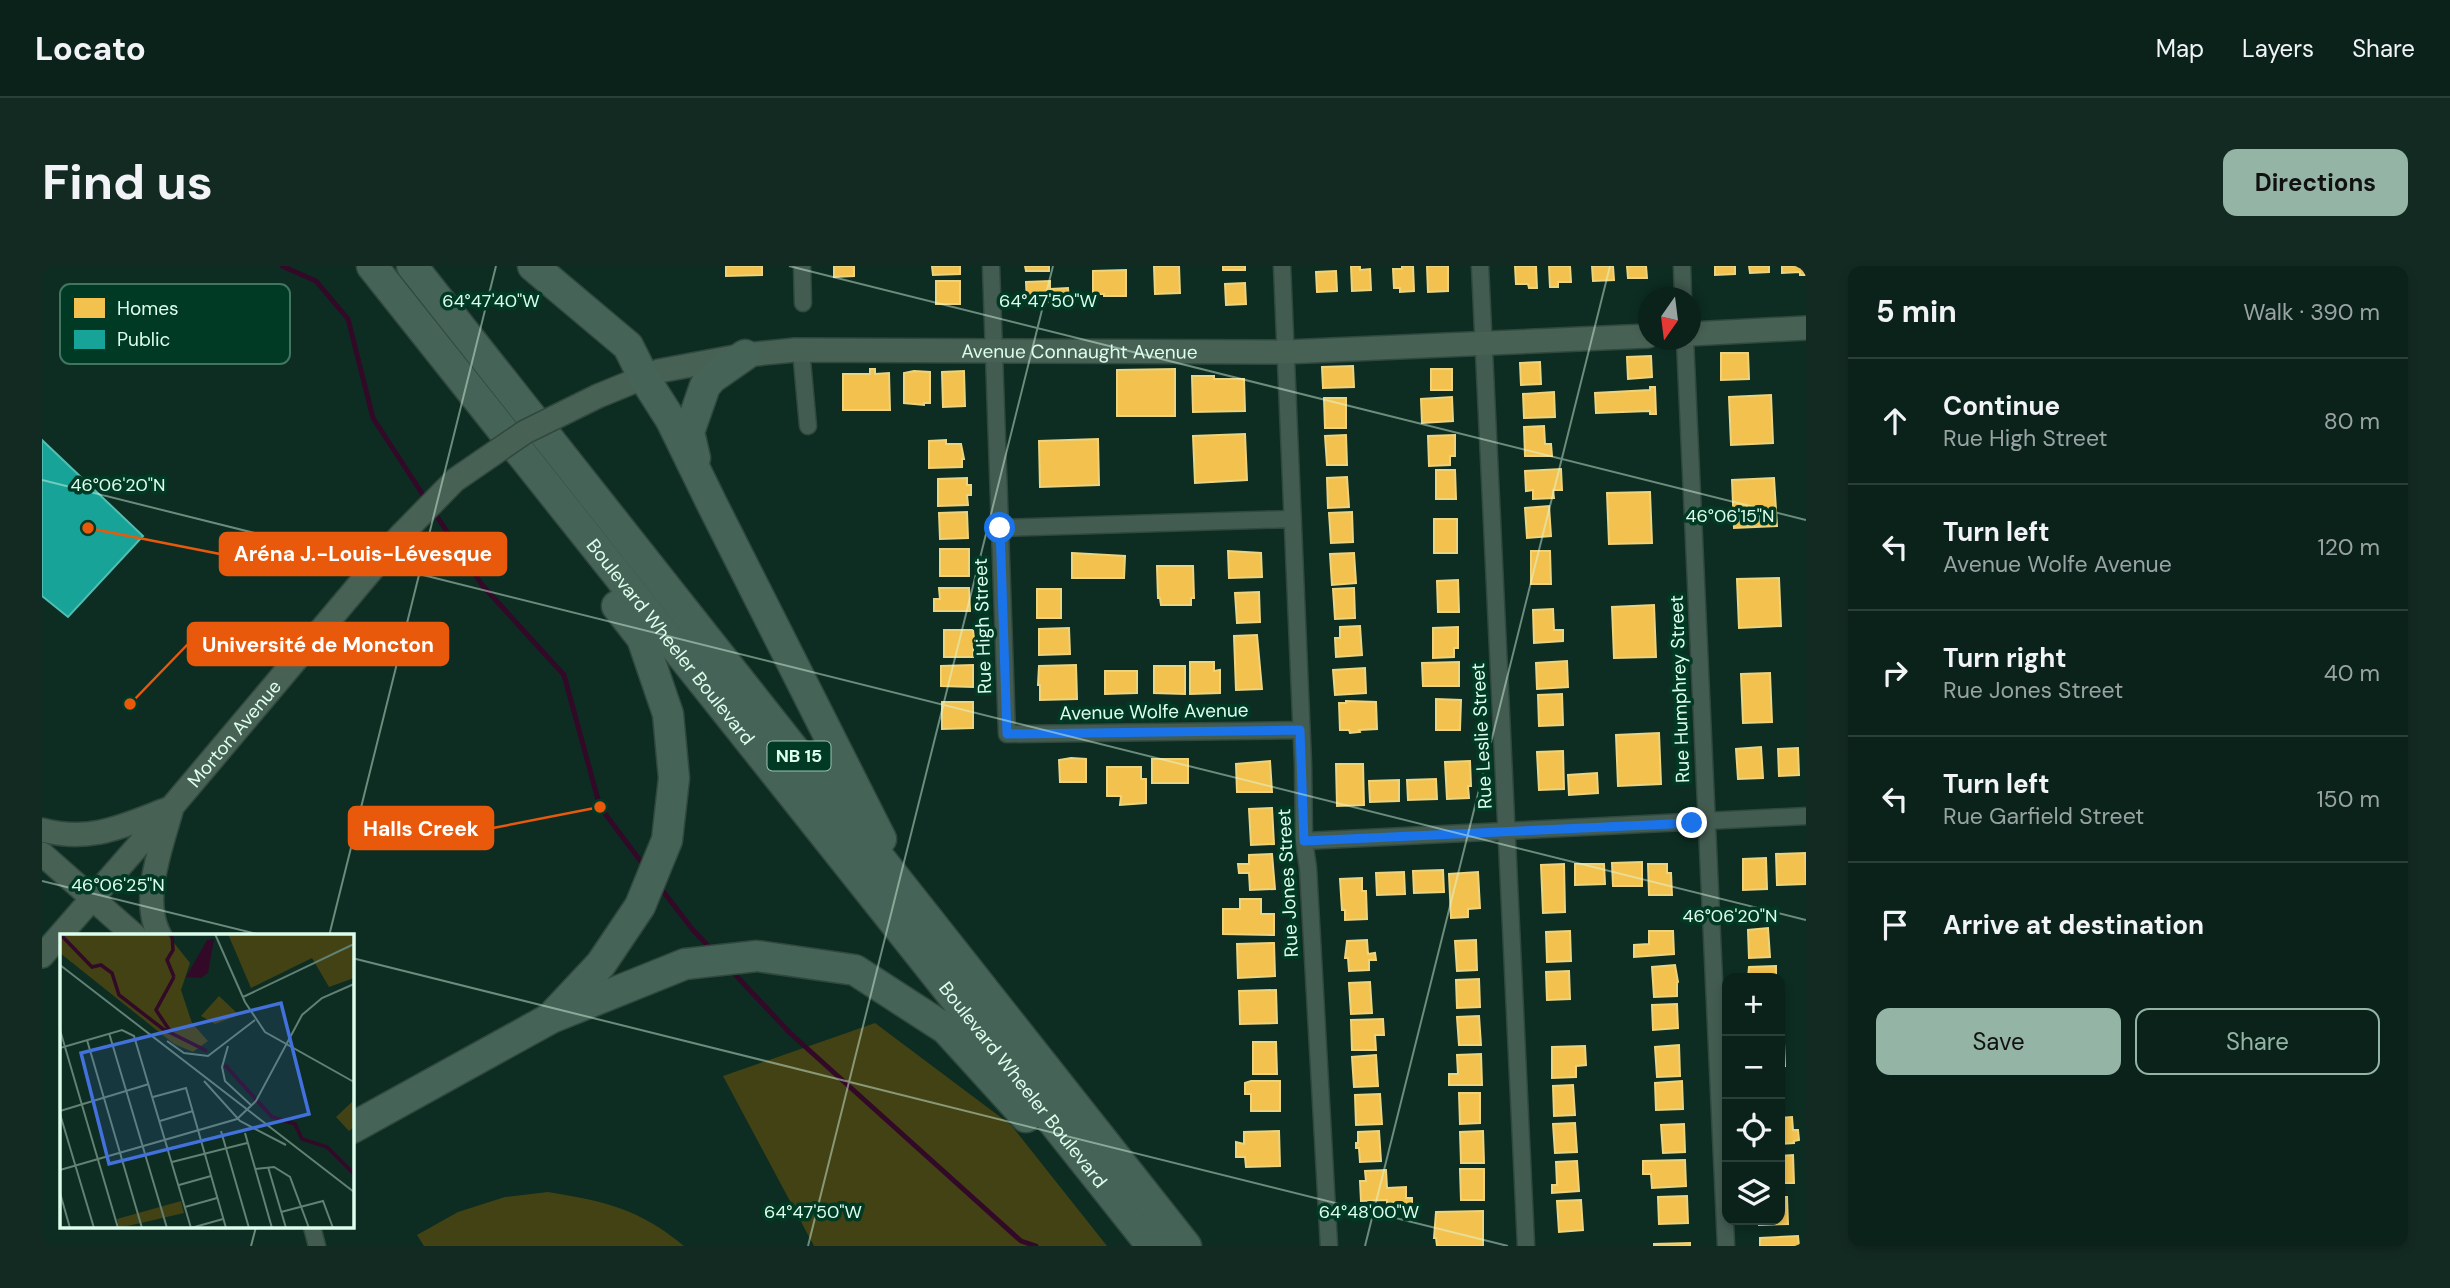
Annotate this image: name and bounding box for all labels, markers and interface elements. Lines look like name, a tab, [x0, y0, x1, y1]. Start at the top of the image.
text: Locato	[35, 27, 146, 70]
text: Map	[2156, 33, 2204, 64]
text: Layers	[2242, 33, 2314, 64]
text: Share	[2352, 33, 2415, 64]
button: Directions	[2223, 149, 2408, 216]
text: Find us	[42, 150, 213, 214]
legend	[60, 284, 290, 364]
north arrow	[1638, 287, 1701, 350]
text: 64°47'40"W	[442, 289, 540, 313]
text: 64°47'50"W	[999, 289, 1097, 313]
text: 5 min	[1876, 292, 1957, 331]
text: Homes	[117, 296, 178, 321]
text: Walk · 390 m	[2243, 297, 2380, 327]
text: Public	[117, 327, 170, 352]
street label: Avenue Connaught Avenue	[961, 339, 1198, 365]
text: Continue	[1943, 389, 2060, 423]
icon: ahead	[1876, 402, 1914, 440]
text: 80 m	[2324, 406, 2380, 436]
text: Rue High Street	[1943, 423, 2108, 453]
text: 46°06'20"N	[70, 473, 166, 497]
text: 46°06'15"N	[1686, 504, 1774, 528]
route start	[984, 512, 1015, 543]
text: Turn left	[1943, 515, 2050, 549]
icon: left	[1876, 528, 1914, 566]
text: 120 m	[2317, 532, 2380, 562]
callout: Aréna J.-Louis-Lévesque	[220, 533, 506, 575]
street label: Boulevard Wheeler Boulevard	[581, 534, 760, 750]
text: Aréna J.-Louis-Lévesque	[234, 540, 492, 568]
text: Avenue Wolfe Avenue	[1943, 549, 2172, 579]
street label: Rue High Street	[968, 558, 997, 694]
street label: Rue Humphrey Street	[1664, 595, 1695, 783]
callout: Université de Moncton	[188, 623, 448, 665]
text: Université de Moncton	[202, 631, 434, 659]
text: Turn right	[1943, 641, 2067, 675]
icon: right	[1876, 654, 1914, 692]
text: 40 m	[2324, 658, 2380, 688]
street label: Rue Leslie Street	[1465, 662, 1498, 810]
street label: Morton Avenue	[182, 675, 287, 793]
text: Rue Jones Street	[1943, 675, 2123, 705]
street label: Avenue Wolfe Avenue	[1059, 697, 1249, 726]
road number: NB 15	[768, 742, 830, 770]
text: Turn left	[1943, 767, 2050, 801]
icon: left	[1876, 780, 1914, 818]
text: 150 m	[2316, 784, 2380, 814]
text: Rue Garfield Street	[1943, 801, 2144, 831]
callout: Halls Creek	[349, 807, 493, 849]
route end	[1676, 807, 1707, 838]
street label: Rue Jones Street	[1271, 808, 1304, 958]
text: Halls Creek	[363, 815, 479, 843]
text: 46°06'25"N	[71, 873, 165, 897]
text: 46°06'20"N	[1682, 904, 1778, 928]
icon: arrive	[1876, 906, 1914, 944]
text: Arrive at destination	[1943, 908, 2204, 942]
inset map	[60, 934, 354, 1228]
map controls	[1722, 973, 1785, 1225]
button: +	[1722, 973, 1785, 1036]
street label: Boulevard Wheeler Boulevard	[933, 977, 1113, 1193]
button: Save	[1876, 1008, 2121, 1075]
button: Share	[2135, 1008, 2380, 1075]
button: −	[1722, 1036, 1785, 1099]
button: locate	[1722, 1099, 1785, 1162]
button: layers	[1722, 1162, 1785, 1225]
text: 64°47'50"W	[764, 1200, 862, 1224]
text: 64°48'00"W	[1319, 1200, 1419, 1224]

